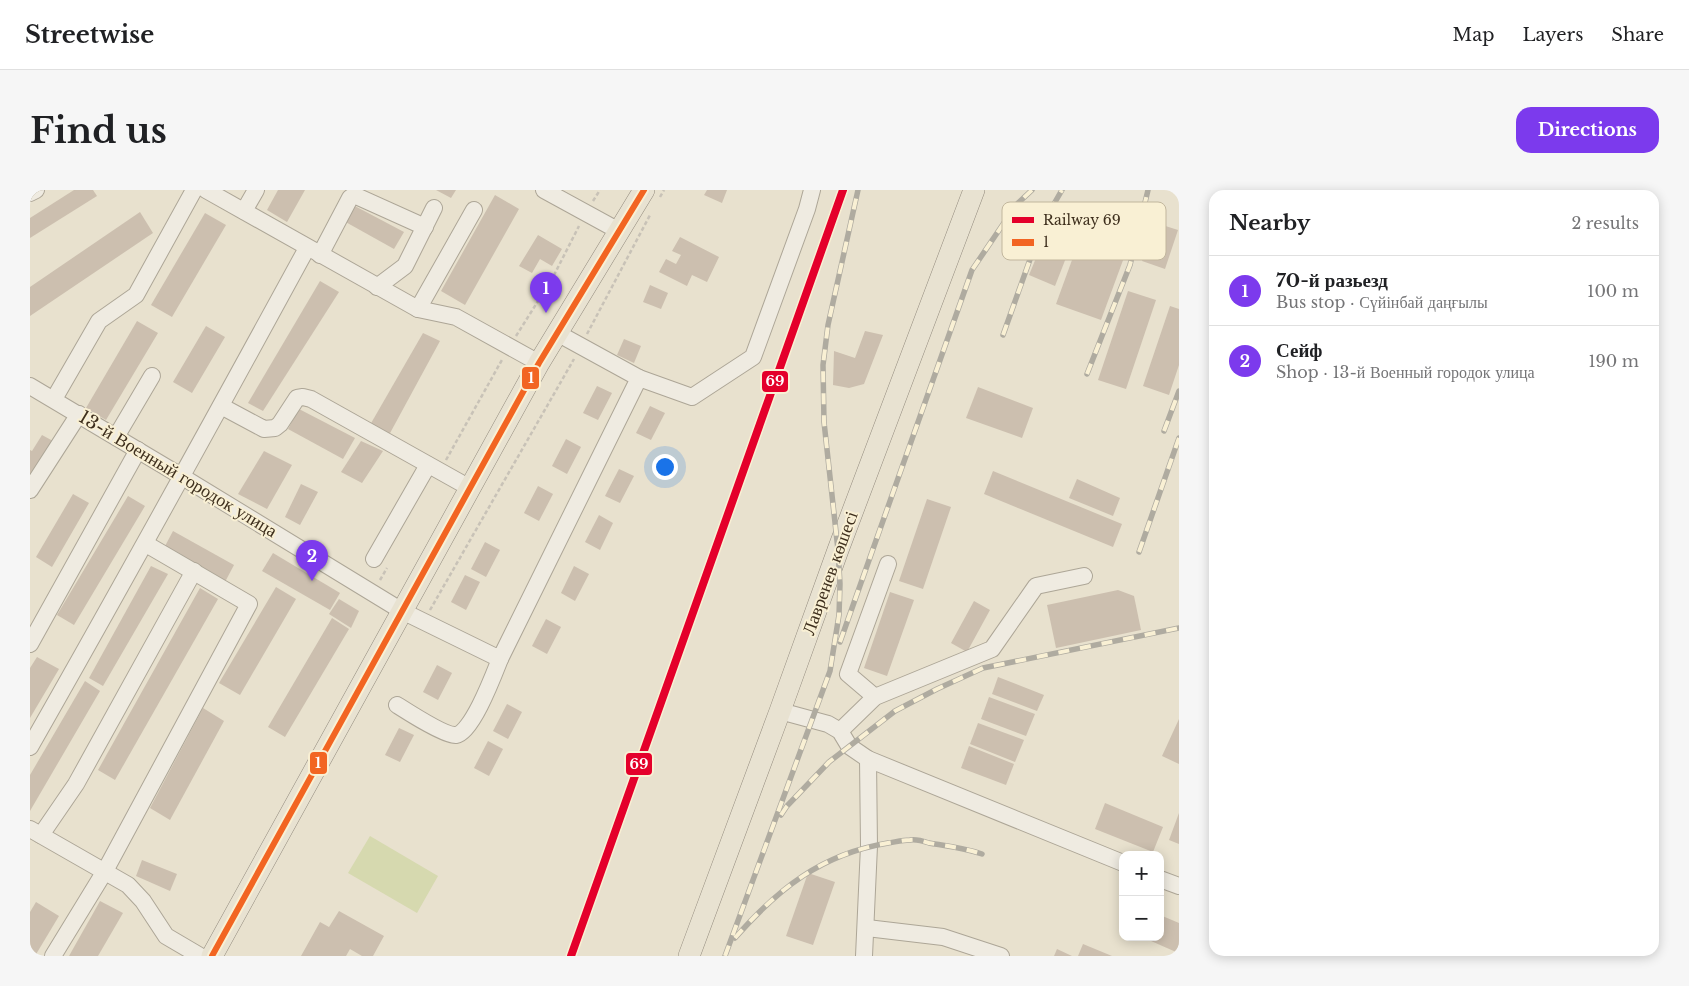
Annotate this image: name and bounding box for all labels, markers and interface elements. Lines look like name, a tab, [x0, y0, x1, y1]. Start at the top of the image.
text: Streetwise	[25, 20, 154, 49]
text: Map	[1453, 24, 1494, 46]
text: Layers	[1522, 24, 1583, 46]
text: Share	[1611, 24, 1664, 46]
button: Directions	[1516, 107, 1659, 153]
text: Find us	[30, 109, 167, 152]
legend	[1002, 202, 1166, 260]
text: Nearby	[1229, 210, 1310, 236]
text: Railway 69	[1043, 211, 1121, 229]
text: 2 results	[1571, 213, 1639, 233]
text: 1	[1043, 233, 1049, 251]
text: 70-й разьезд	[1276, 269, 1388, 292]
pin: 1	[530, 272, 562, 313]
text: 1	[1242, 281, 1248, 301]
text: 100 m	[1587, 281, 1639, 301]
text: Bus stop · Сүйінбай даңғылы	[1276, 292, 1488, 312]
text: Сейф	[1276, 339, 1322, 362]
text: 2	[1240, 351, 1250, 371]
text: 190 m	[1588, 351, 1639, 371]
text: Shop · 13-й Военный городок улица	[1276, 362, 1535, 382]
line badge: 1	[521, 366, 540, 390]
text: 1	[528, 369, 534, 387]
line badge: 69	[761, 370, 789, 393]
text: 69	[766, 372, 784, 390]
street label: 13-й Военный городок улица	[75, 406, 281, 542]
your location	[652, 454, 678, 480]
street label: Лавренев көшесі	[797, 508, 863, 638]
pin: 2	[296, 540, 328, 581]
line badge: 1	[309, 751, 328, 775]
line badge: 69	[625, 752, 653, 776]
text: 1	[315, 754, 321, 772]
text: 69	[630, 755, 648, 773]
map controls	[1119, 851, 1164, 941]
button: +	[1119, 851, 1164, 896]
button: −	[1119, 896, 1164, 941]

